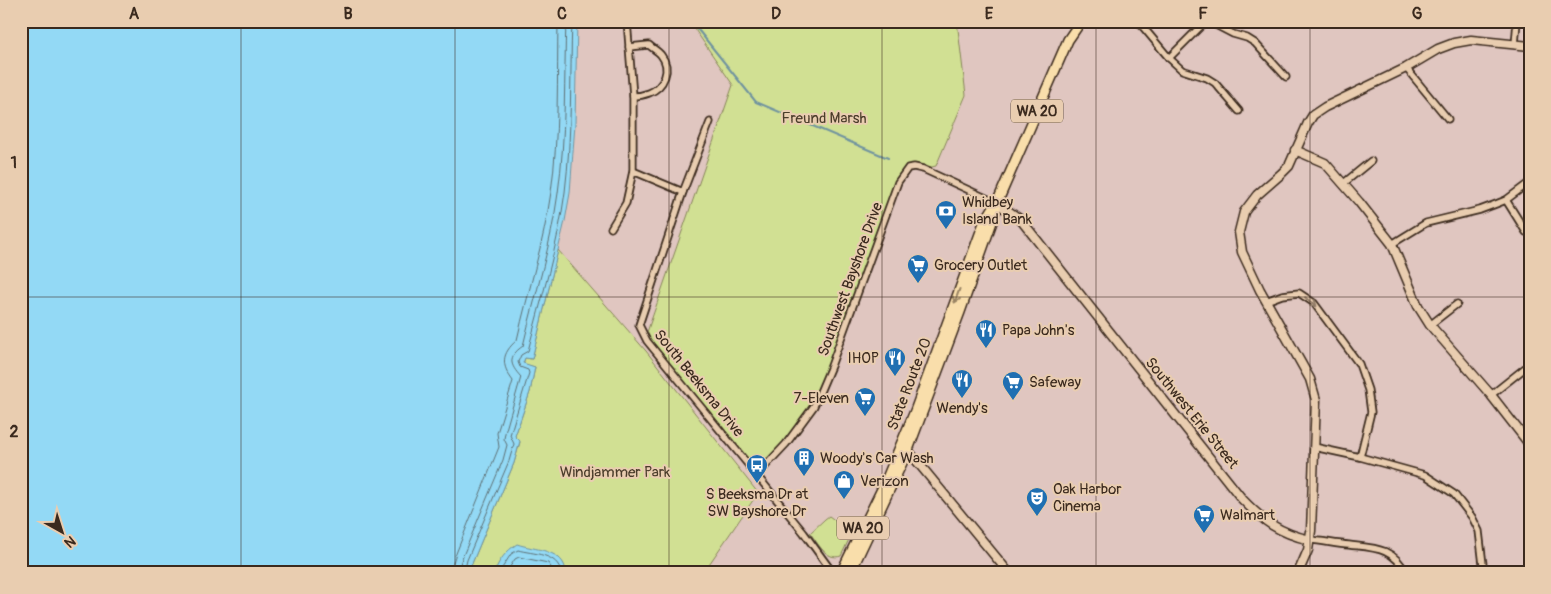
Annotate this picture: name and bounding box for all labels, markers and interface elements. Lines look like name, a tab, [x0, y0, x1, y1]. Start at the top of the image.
text: A	[129, 4, 140, 24]
text: B	[343, 4, 353, 24]
text: C	[557, 4, 567, 24]
text: D	[771, 4, 781, 24]
text: E	[985, 4, 994, 24]
text: F	[1198, 4, 1208, 24]
text: G	[1412, 4, 1423, 24]
road number: WA 20	[1011, 100, 1063, 122]
park label: Freund Marsh	[782, 109, 867, 128]
text: 1	[11, 153, 17, 173]
place label: Whidbey Island Bank	[962, 193, 1033, 229]
street label: Southwest Bayshore Drive	[814, 199, 887, 359]
bank icon: Whidbey Island Bank	[934, 199, 958, 230]
supermarket icon: Grocery Outlet	[906, 253, 930, 284]
place label: Grocery Outlet	[934, 256, 1028, 275]
one-way arrow	[951, 287, 961, 303]
one-way arrow	[1304, 296, 1317, 307]
restaurant icon: Papa John's	[974, 318, 998, 349]
place label: Papa John's	[1002, 321, 1075, 340]
street label: South Beeksma Drive	[650, 326, 748, 441]
street label: State Route 20	[883, 335, 936, 433]
restaurant icon: IHOP	[883, 346, 907, 377]
place label: IHOP	[847, 349, 879, 368]
street label: Southwest Erie Street	[1141, 354, 1243, 474]
restaurant icon: Wendy's	[950, 368, 974, 399]
supermarket icon: Safeway	[1001, 370, 1025, 401]
place label: Safeway	[1029, 373, 1081, 392]
supermarket icon: 7-Eleven	[853, 386, 877, 417]
place label: 7-Eleven	[794, 389, 849, 408]
place label: Wendy's	[936, 399, 988, 418]
text: 2	[10, 422, 19, 442]
building icon: Woody's Car Wash	[792, 446, 816, 477]
place label: Woody's Car Wash	[820, 449, 934, 468]
bus stop icon: S Beeksma Dr at SW Bayshore Dr	[745, 453, 769, 484]
park label: Windjammer Park	[560, 463, 671, 482]
shop icon: Verizon	[832, 469, 856, 500]
place label: Verizon	[860, 472, 909, 491]
place label: Oak Harbor Cinema	[1053, 480, 1122, 516]
place label: S Beeksma Dr at SW Bayshore Dr	[706, 485, 809, 521]
theatre icon: Oak Harbor Cinema	[1025, 486, 1049, 517]
supermarket icon: Walmart	[1192, 503, 1216, 534]
north arrow	[38, 506, 88, 556]
place label: Walmart	[1220, 506, 1276, 525]
road number: WA 20	[837, 516, 889, 540]
text: N	[61, 532, 79, 551]

